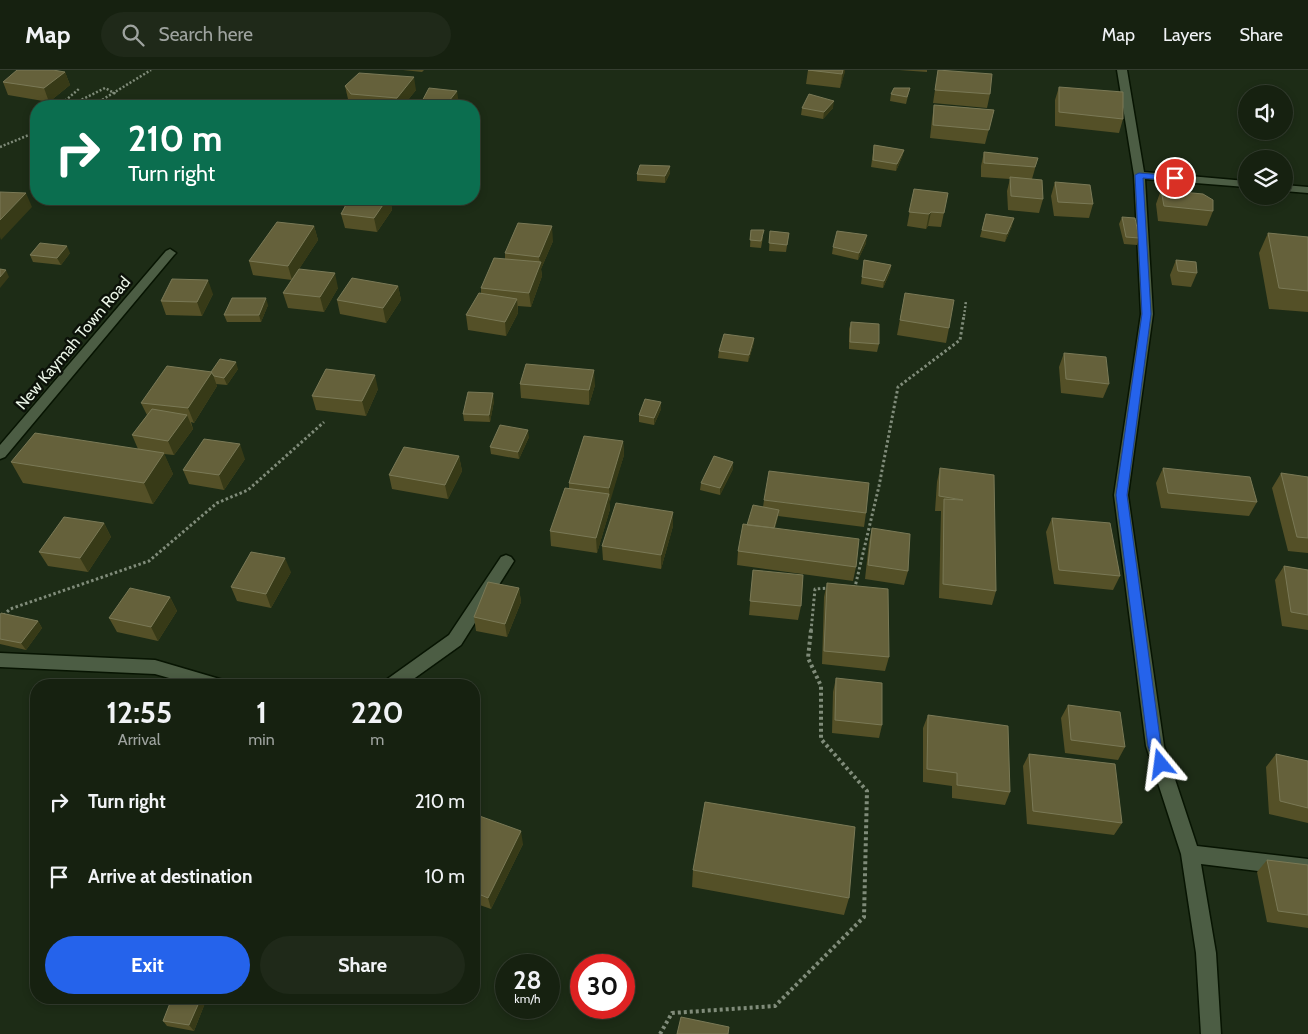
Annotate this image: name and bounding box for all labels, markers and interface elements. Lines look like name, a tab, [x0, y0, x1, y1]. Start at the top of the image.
search box	[101, 12, 451, 57]
text: Map	[25, 20, 71, 49]
icon: search	[119, 21, 147, 49]
text: Search here	[159, 23, 253, 46]
text: Map	[1102, 24, 1135, 46]
text: Layers	[1163, 24, 1212, 46]
text: Share	[1240, 24, 1283, 46]
map controls	[1238, 85, 1293, 205]
button: sound	[1238, 85, 1293, 140]
text: 210 m	[128, 117, 222, 160]
icon: right	[45, 120, 110, 185]
button: layers	[1238, 150, 1293, 205]
pin	[1154, 157, 1196, 199]
text: Turn right	[128, 160, 215, 187]
icon: arrive	[1161, 164, 1189, 192]
street label: New Kaymah Town Road	[12, 273, 134, 413]
text: 12:55	[106, 694, 172, 731]
text: 1	[256, 694, 267, 731]
text: 220	[351, 694, 404, 731]
text: Arrival	[118, 730, 160, 749]
text: min	[248, 730, 275, 749]
text: m	[370, 730, 384, 749]
position arrow	[1134, 737, 1186, 789]
icon: right	[45, 788, 73, 816]
text: Turn right	[88, 790, 166, 813]
text: 210 m	[415, 790, 465, 813]
icon: arrive	[45, 863, 73, 891]
text: Arrive at destination	[88, 865, 252, 888]
text: 10 m	[425, 865, 465, 888]
button: Exit	[45, 936, 250, 994]
button: Share	[260, 936, 465, 994]
speed limit sign: 30	[570, 954, 635, 1019]
text: 28	[513, 965, 542, 995]
text: km/h	[514, 991, 541, 1006]

